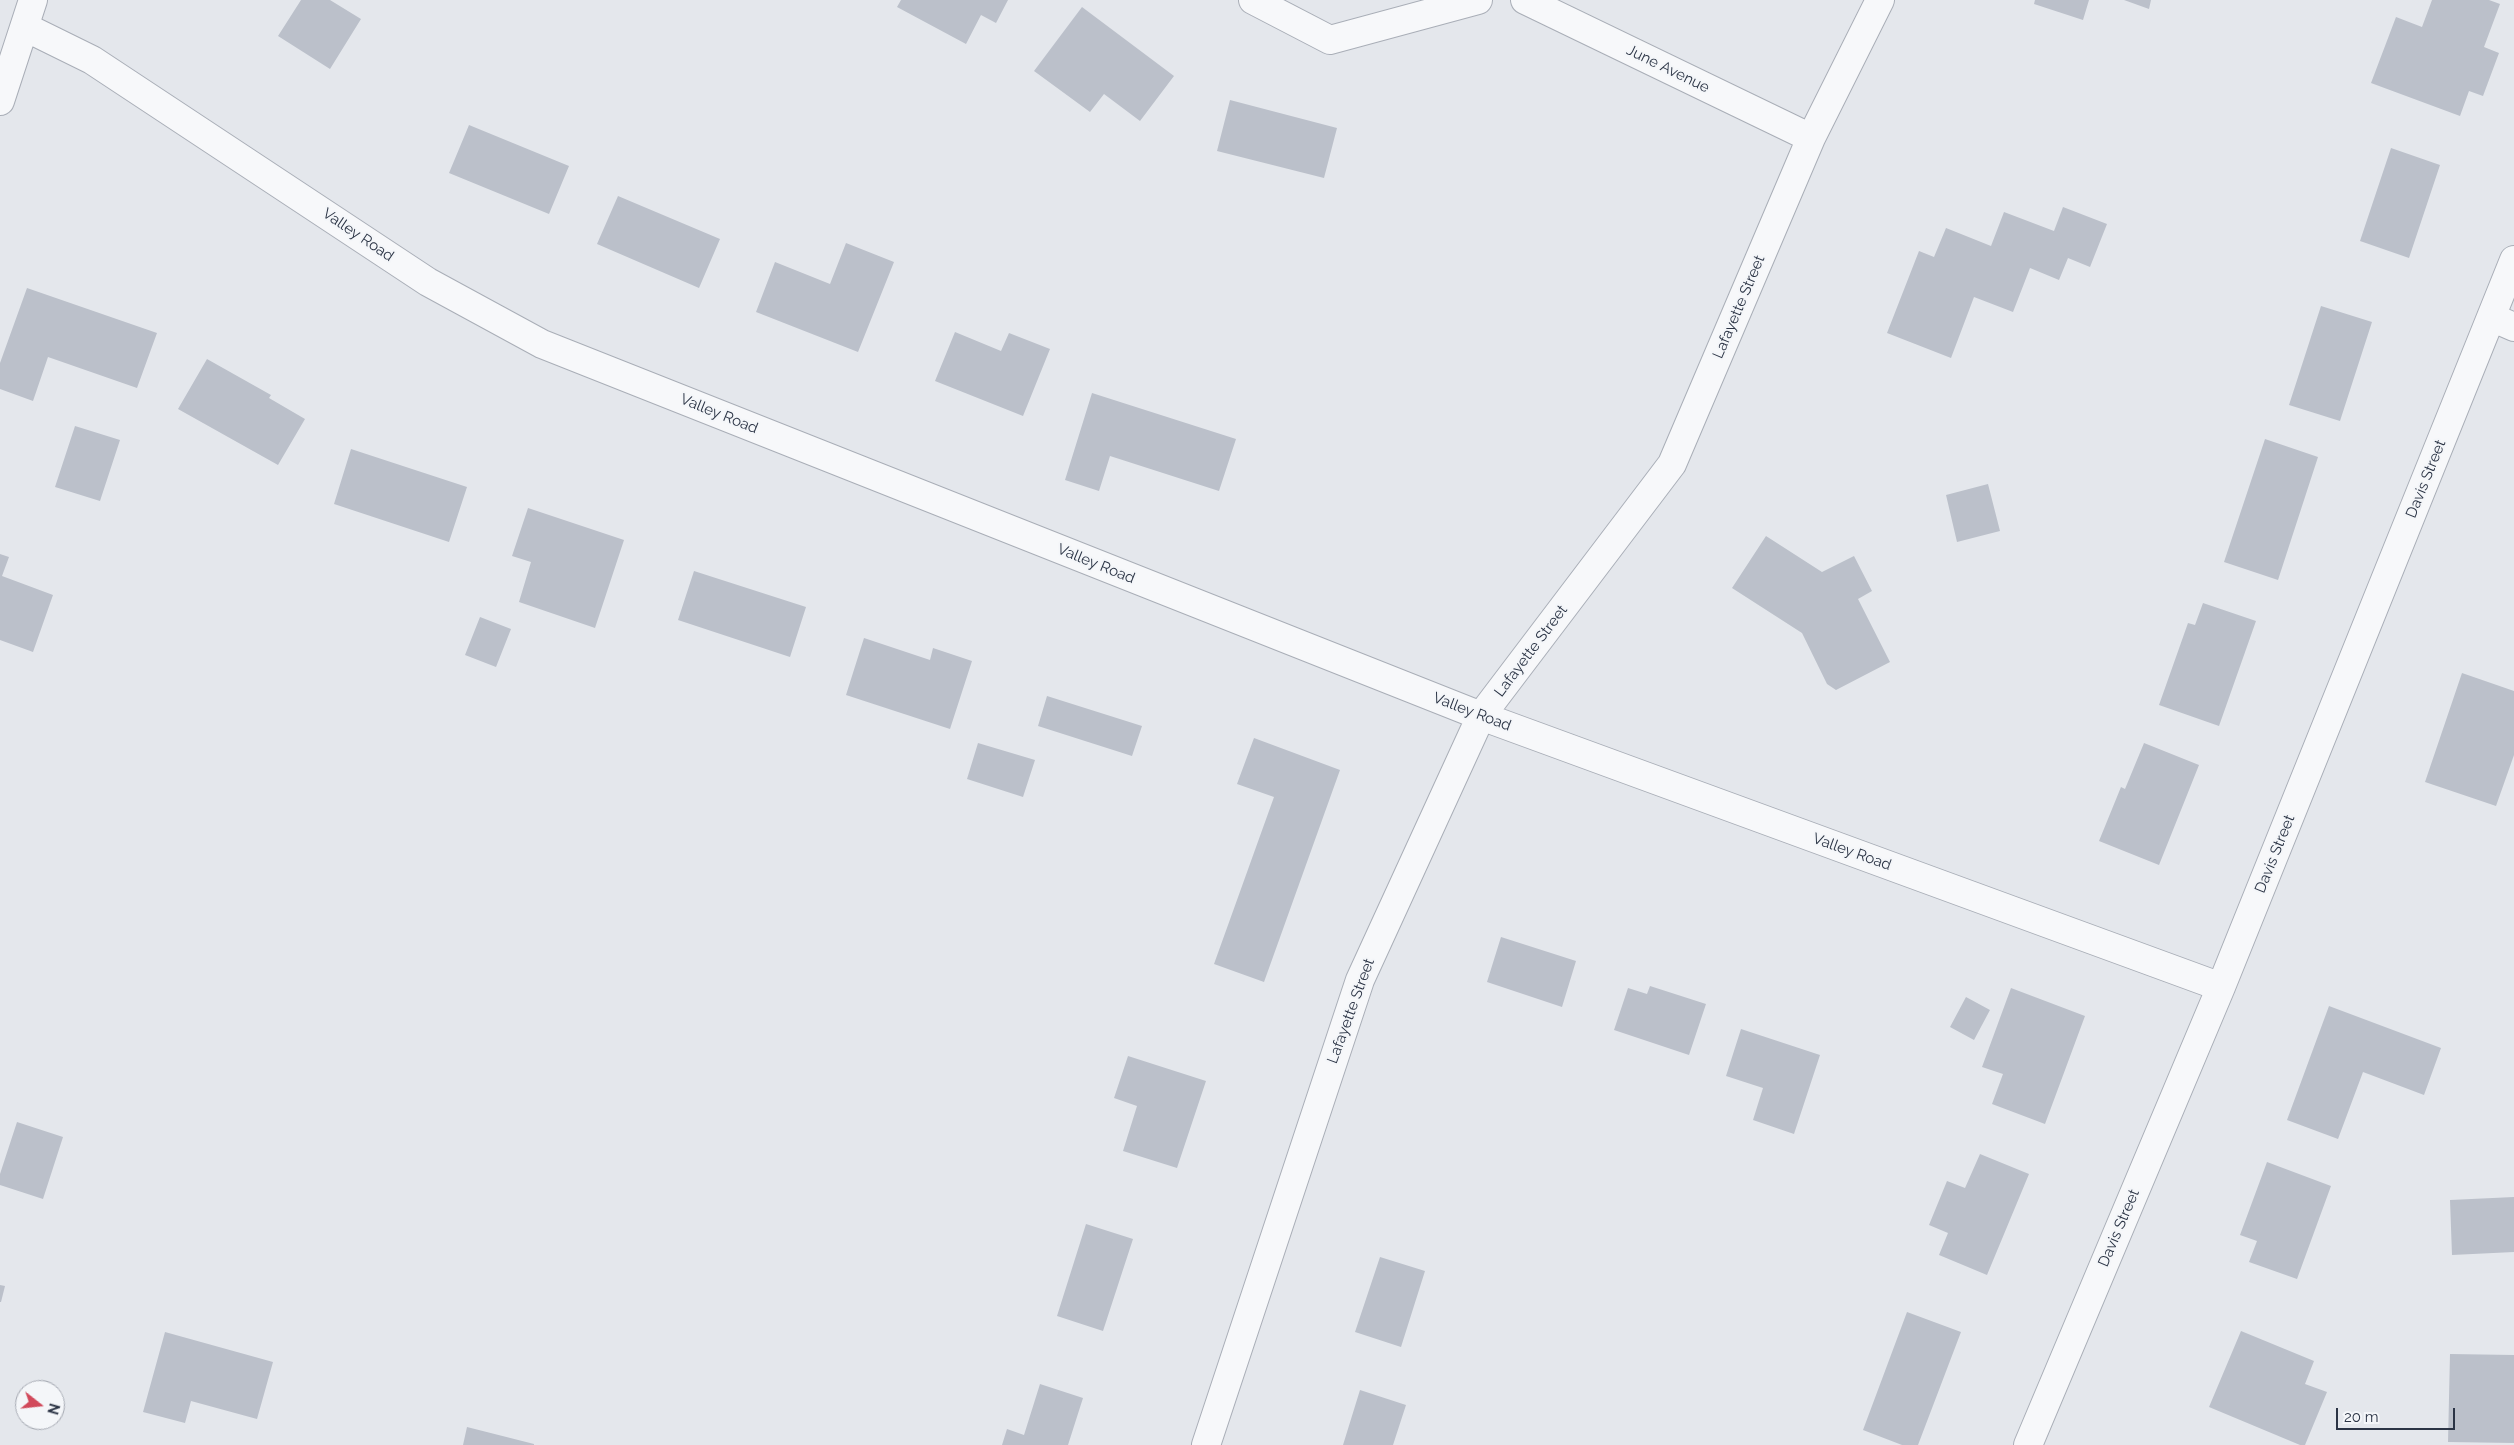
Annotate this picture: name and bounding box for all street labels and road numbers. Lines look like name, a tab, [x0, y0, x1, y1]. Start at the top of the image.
street label: June Avenue	[1624, 41, 1712, 97]
street label: Valley Road	[319, 205, 397, 265]
street label: Lafayette Street	[1709, 253, 1769, 361]
street label: Valley Road	[677, 390, 761, 438]
street label: Davis Street	[2402, 437, 2450, 521]
street label: Valley Road	[1054, 540, 1138, 588]
street label: Lafayette Street	[1491, 601, 1571, 701]
street label: Valley Road	[1430, 689, 1514, 735]
street label: Davis Street	[2251, 812, 2299, 896]
street label: Valley Road	[1810, 829, 1894, 875]
street label: Lafayette Street	[1324, 956, 1378, 1066]
street label: Davis Street	[2095, 1187, 2143, 1269]

